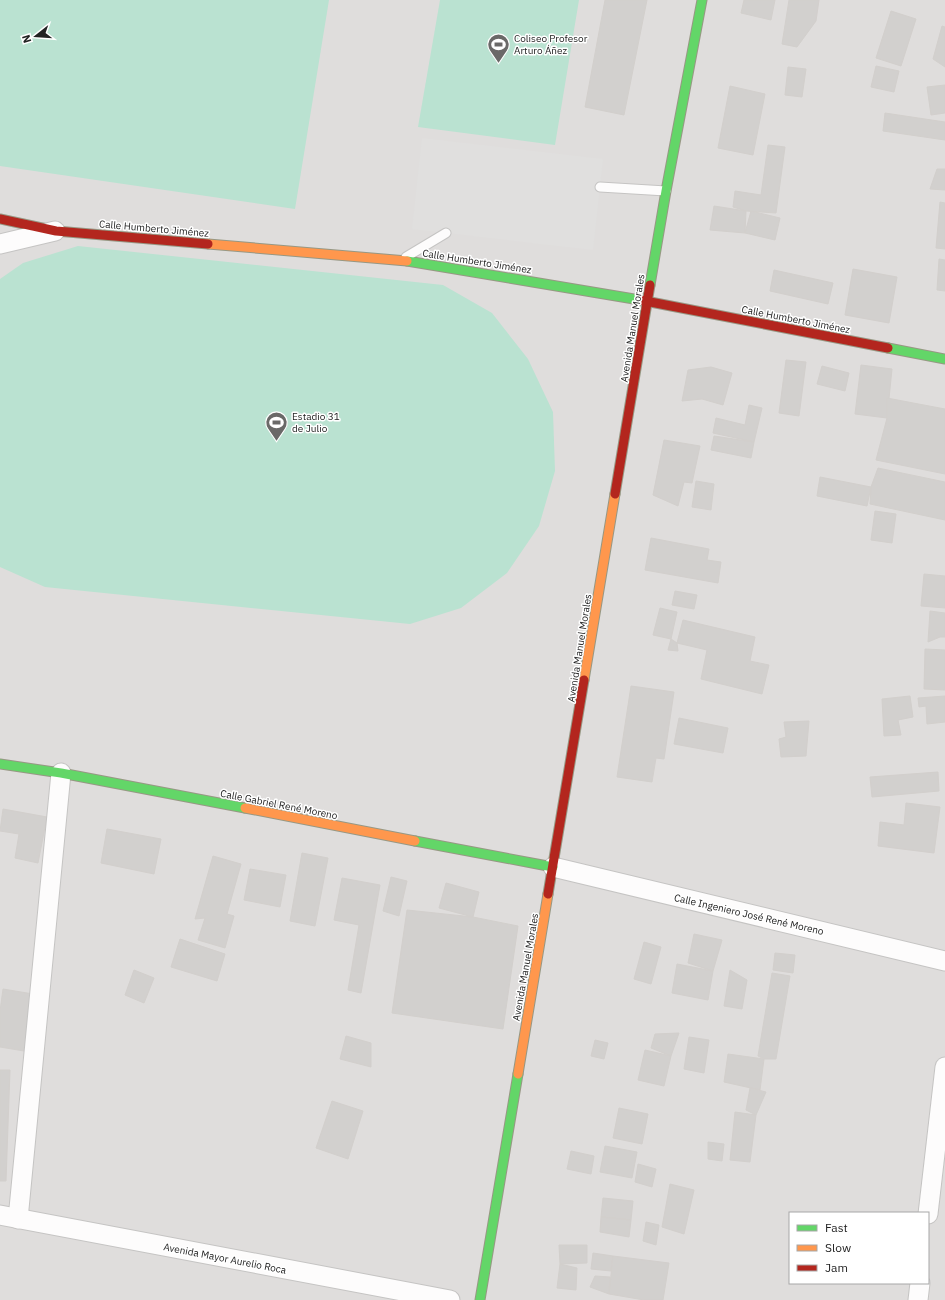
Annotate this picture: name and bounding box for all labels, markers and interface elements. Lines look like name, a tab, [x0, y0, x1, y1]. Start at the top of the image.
north arrow	[16, 16, 56, 56]
sports icon: Coliseo Profesor Arturo Áñez	[486, 31, 512, 64]
place label: Coliseo Profesor Arturo Áñez	[514, 32, 588, 57]
text: N	[19, 33, 34, 45]
street label: Calle Humberto Jiménez	[98, 217, 210, 240]
street label: Calle Humberto Jiménez	[421, 246, 533, 277]
street label: Avenida Manuel Morales	[618, 273, 647, 383]
street label: Calle Humberto Jiménez	[741, 303, 852, 336]
sports icon: Estadio 31 de Julio	[264, 409, 290, 442]
place label: Estadio 31 de Julio	[292, 410, 340, 435]
street label: Avenida Manuel Morales	[565, 593, 594, 703]
street label: Calle Gabriel René Moreno	[219, 787, 339, 822]
street label: Calle Ingeniero José René Moreno	[673, 891, 825, 938]
street label: Avenida Manuel Morales	[510, 912, 541, 1022]
legend	[789, 1212, 929, 1284]
text: Fast	[825, 1220, 848, 1235]
street label: Avenida Mayor Aurelio Roca	[162, 1240, 288, 1277]
text: Slow	[825, 1240, 851, 1255]
text: Jam	[825, 1260, 848, 1275]

